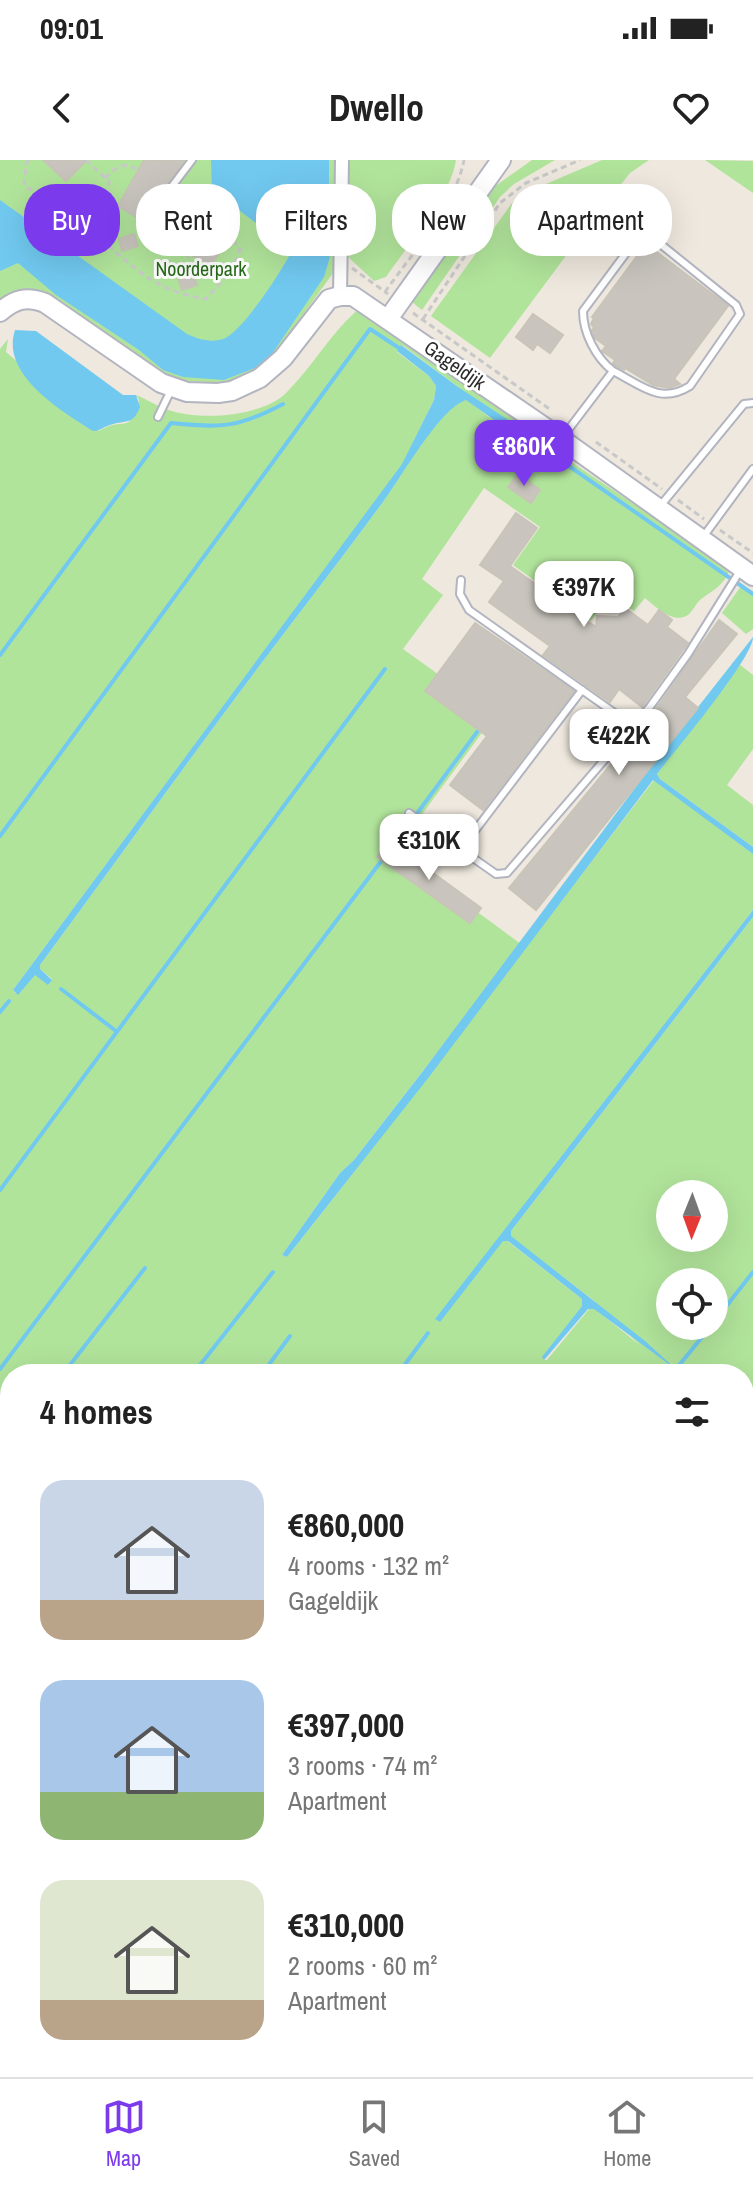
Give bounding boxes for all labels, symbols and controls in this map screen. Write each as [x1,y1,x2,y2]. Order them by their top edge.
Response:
text: 09:01 [40,8,103,48]
text: Dwello [329,84,424,132]
icon: back [40,86,84,130]
icon: heart [669,86,713,130]
chip: Buy [24,184,120,256]
chip: Rent [136,184,240,256]
chip: Filters [256,184,376,256]
chip: New [392,184,494,256]
chip: Apartment [510,184,672,256]
park label: Noorderpark [155,255,247,282]
street label: Gageldijk [419,334,492,396]
pin: €860K [468,420,580,488]
text: €860K [493,428,555,463]
pin: €397K [528,561,640,629]
text: €397K [553,569,615,604]
pin: €422K [563,709,675,777]
text: €422K [588,717,650,752]
pin: €310K [373,814,485,882]
text: €310K [398,822,460,857]
north arrow [656,1180,728,1252]
map controls [656,1180,728,1340]
button: locate [656,1268,728,1340]
text: 4 homes [40,1389,153,1435]
icon: filters [670,1390,714,1434]
text: €860,000 [288,1502,404,1548]
icon: home [104,1512,200,1608]
text: 4 rooms · 132 m² [288,1548,449,1583]
text: Gageldijk [288,1583,378,1618]
text: €397,000 [288,1702,404,1748]
icon: home [104,1712,200,1808]
text: 3 rooms · 74 m² [288,1748,437,1783]
text: Apartment [288,1783,386,1818]
text: €310,000 [288,1902,404,1948]
icon: home [104,1912,200,2008]
text: 2 rooms · 60 m² [288,1948,437,1983]
text: Apartment [288,1983,386,2018]
tab: Map [102,2095,146,2173]
tab: Saved [349,2095,400,2173]
tab: Home [603,2095,651,2173]

